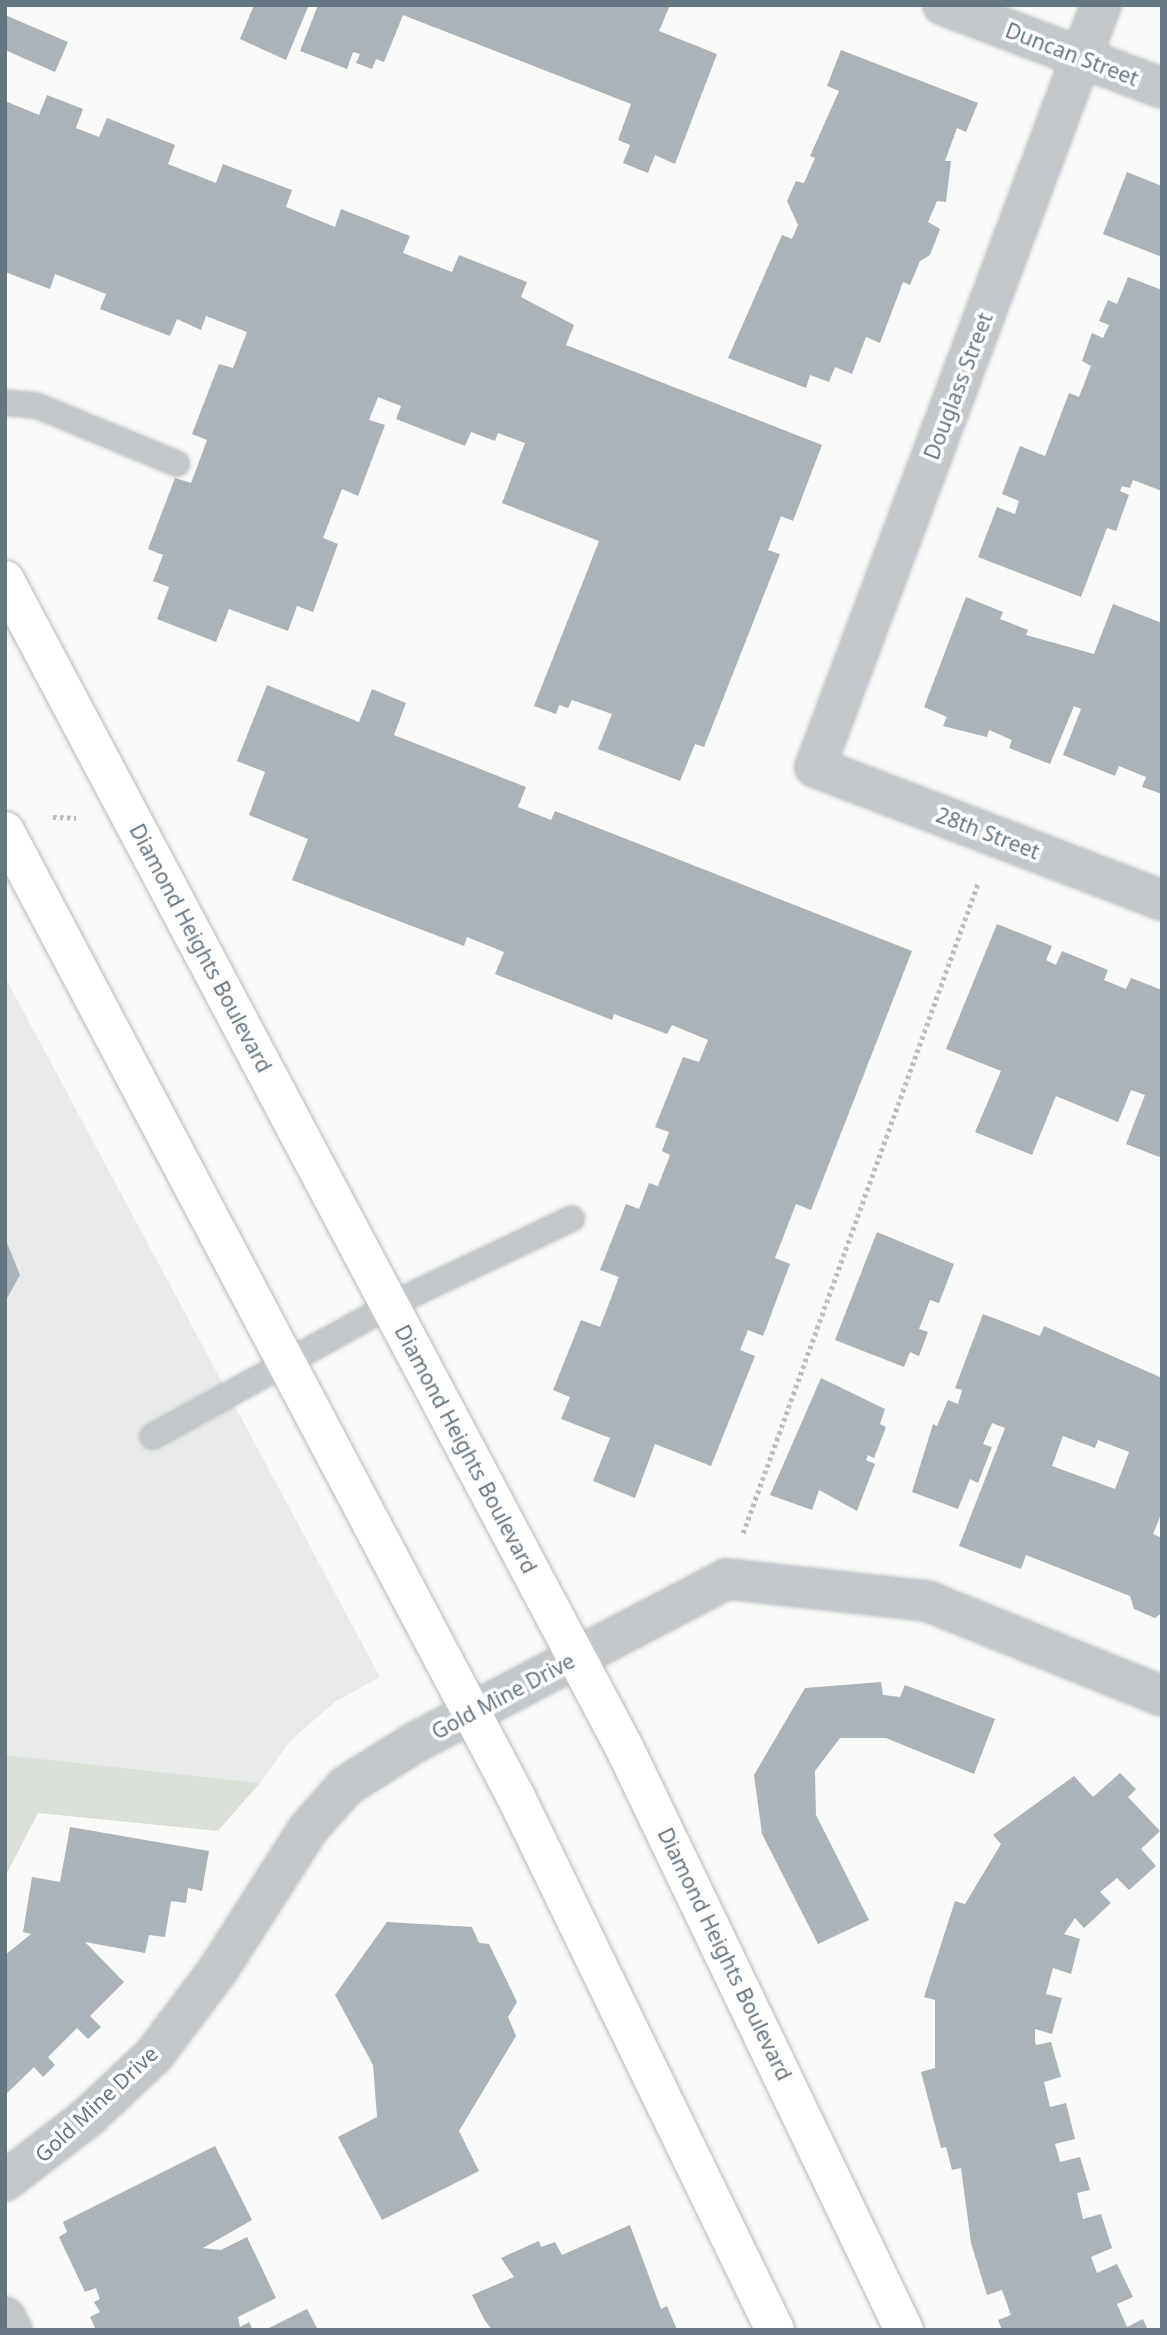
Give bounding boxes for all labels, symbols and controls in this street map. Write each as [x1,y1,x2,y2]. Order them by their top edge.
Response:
street label: Duncan Street [1002,17,1142,91]
street label: Douglass Street [918,309,998,463]
street label: 28th Street [933,802,1043,864]
street label: Diamond Heights Boulevard [125,819,277,1077]
street label: Diamond Heights Boulevard [390,1320,542,1578]
street label: Gold Mine Drive [427,1648,579,1744]
street label: Diamond Heights Boulevard [653,1824,797,2084]
street label: Gold Mine Drive [29,2041,163,2167]

